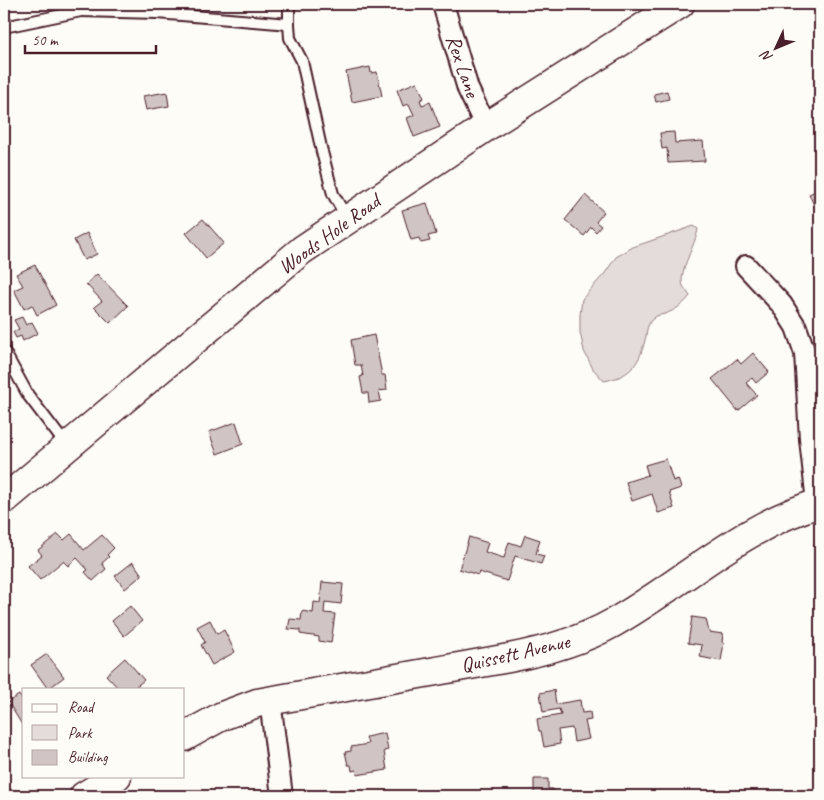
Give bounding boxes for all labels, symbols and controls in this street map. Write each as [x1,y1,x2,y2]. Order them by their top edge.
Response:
scale bar [25,22,156,54]
north arrow [752,22,802,72]
text: 50 m [32,31,59,50]
street label: Rex Lane [440,32,486,102]
text: N [756,46,776,66]
street label: Woods Hole Road [273,186,388,280]
street label: Quissett Avenue [458,628,573,678]
legend [22,688,185,778]
text: Road [68,698,95,717]
text: Park [68,724,93,743]
text: Building [68,748,108,767]

